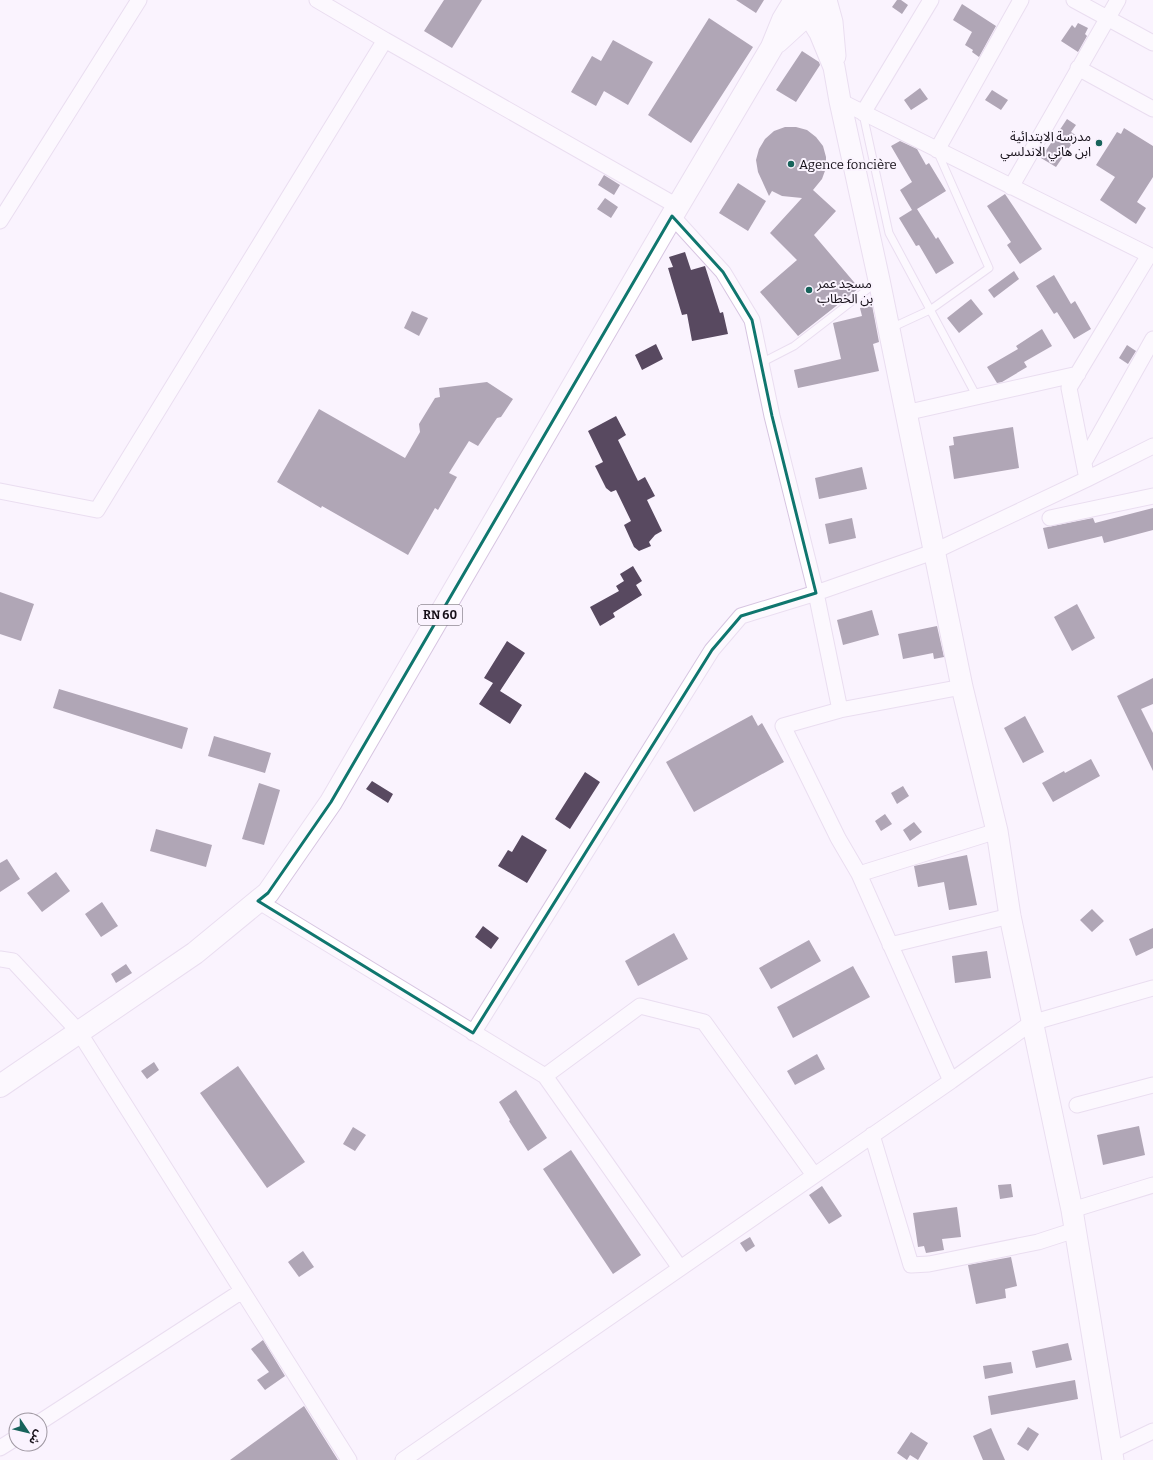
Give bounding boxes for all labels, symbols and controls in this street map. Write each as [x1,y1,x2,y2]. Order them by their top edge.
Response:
place label: مدرسة الابتدائية ابن هاني الاندلسي [1000,129,1091,162]
marker: مدرسة الابتدائية ابن هاني الاندلسي [1094,138,1104,148]
place label: Agence foncière [799,157,897,172]
marker: Agence foncière [786,159,796,169]
place label: مسجد عمر بن الخطاب [816,276,873,307]
marker: مسجد عمر بن الخطاب [804,285,814,295]
road number: RN 60 [418,605,462,625]
north arrow [8,1412,48,1452]
text: ش [26,1428,45,1447]

